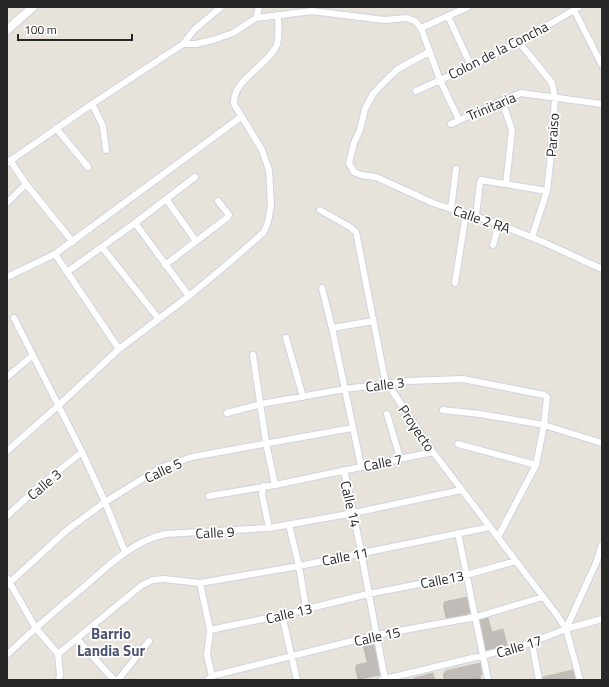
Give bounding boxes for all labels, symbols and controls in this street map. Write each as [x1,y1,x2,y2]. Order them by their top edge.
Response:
scale bar [18,16,132,42]
street label: Colon de la Concha [444,16,552,84]
text: 100 m [24,20,57,39]
street label: Trinitaria [463,86,519,126]
street label: Paraiso [540,112,564,158]
street label: Calle 2 RA [451,199,514,239]
street label: Calle 3 [364,371,406,397]
street label: Proyecto [394,400,440,456]
street label: Calle 7 [362,448,404,476]
street label: Calle 5 [141,452,185,488]
street label: Calle 3 [22,463,66,505]
street label: Calle 14 [335,479,367,529]
street label: Calle 9 [195,520,235,544]
street label: Calle 11 [320,541,370,571]
street label: Calle13 [418,565,466,593]
street label: Calle 13 [264,597,314,629]
street label: Calle 15 [352,621,402,651]
district label: Barrio Landia Sur [77,622,145,662]
street label: Calle 17 [493,629,545,663]

